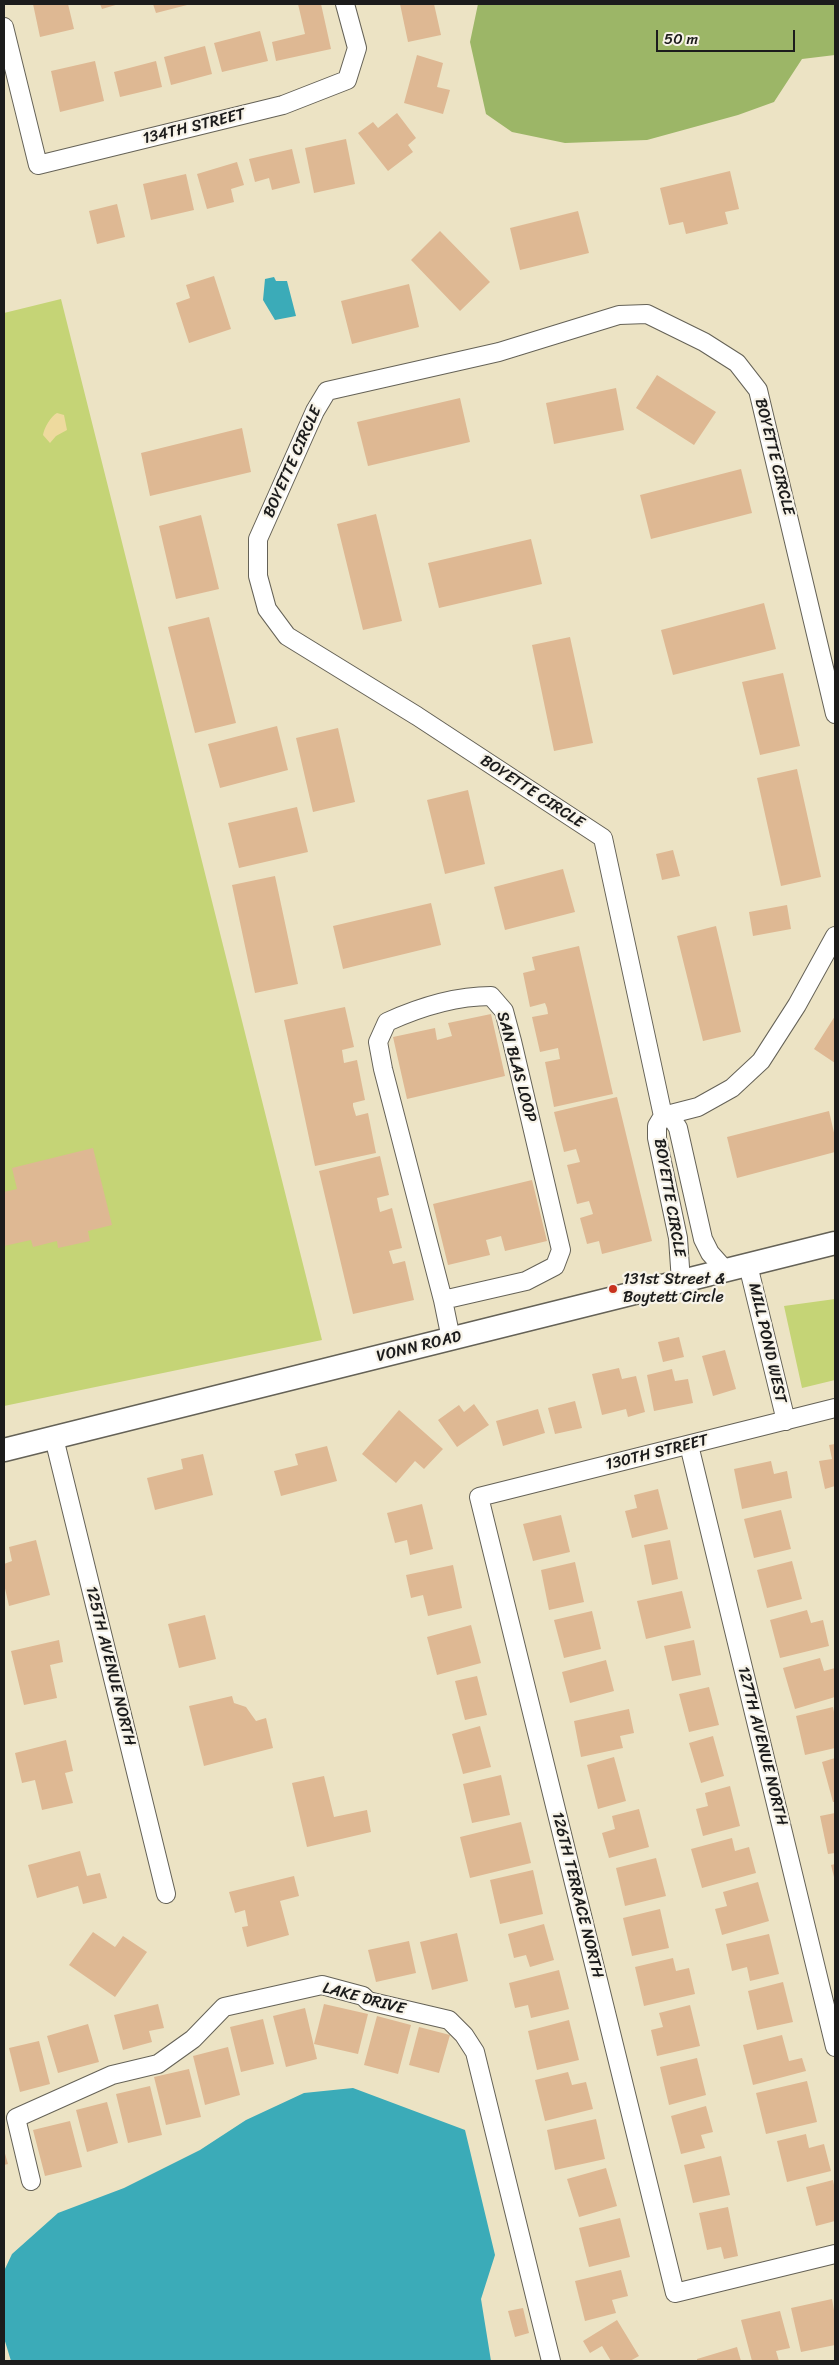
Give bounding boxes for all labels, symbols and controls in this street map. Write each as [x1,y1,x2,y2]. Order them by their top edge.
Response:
scale bar [659,20,798,52]
text: 50 m [664,26,698,52]
street label: 134TH STREET [141,105,247,149]
street label: BOYETTE CIRCLE [750,396,798,518]
street label: BOYETTE CIRCLE [260,403,326,521]
street label: BOYETTE CIRCLE [476,751,588,833]
street label: SAN BLAS LOOP [492,1009,540,1125]
street label: BOYETTE CIRCLE [649,1137,689,1259]
place label: 131st Street & Boytett Circle [623,1270,725,1308]
street label: MILL POND WEST [744,1281,790,1405]
marker: 131st Street & Boytett Circle [607,1283,619,1295]
street label: VONN ROAD [375,1327,463,1367]
street label: 130TH STREET [604,1431,710,1475]
street label: 125TH AVENUE NORTH [81,1584,139,1748]
street label: 127TH AVENUE NORTH [733,1664,791,1828]
street label: 126TH TERRACE NORTH [547,1810,607,1980]
street label: LAKE DRIVE [321,1979,407,2019]

